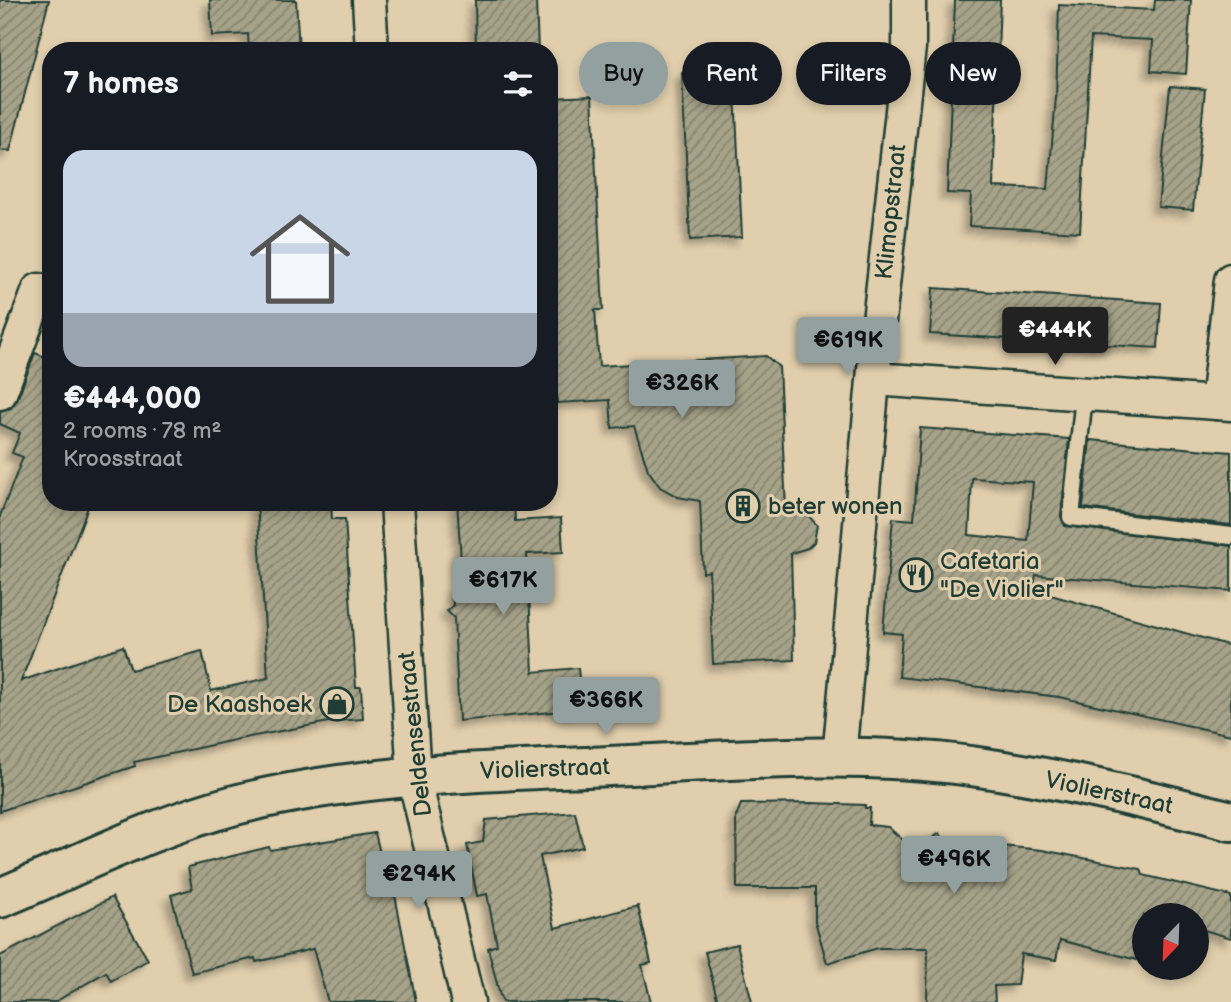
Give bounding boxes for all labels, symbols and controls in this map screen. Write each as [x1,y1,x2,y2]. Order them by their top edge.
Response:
chip: Buy [579,42,668,105]
chip: Rent [682,42,782,105]
chip: Filters [796,42,911,105]
chip: New [925,42,1021,105]
icon: filters [499,65,537,103]
text: 7 homes [63,66,179,102]
street label: Klimopstraat [869,142,913,281]
icon: home [237,196,363,322]
pin: €444K [1006,308,1104,367]
text: €444K [1018,316,1092,344]
pin: €619K [799,318,897,377]
text: €619K [813,326,883,354]
pin: €326K [633,360,731,420]
text: €326K [645,369,719,397]
text: €444,000 [63,381,201,417]
text: 2 rooms · 78 m² [63,417,221,445]
text: Kroosstraat [63,445,183,473]
building icon: beter wonen [724,487,762,525]
place label: beter wonen [768,492,903,521]
place label: Cafetaria "De Violier" [940,547,1064,604]
restaurant icon: Cafetaria "De Violier" [897,556,935,594]
pin: €617K [454,558,552,617]
text: €617K [468,566,538,594]
street label: Deldensestraat [392,649,438,818]
pin: €366K [557,678,655,737]
shop icon: De Kaashoek [318,685,356,723]
text: €366K [569,686,643,714]
place label: De Kaashoek [167,690,312,719]
street label: Violierstraat [480,752,611,786]
street label: Violierstraat [1042,765,1176,821]
pin: €496K [905,836,1003,896]
text: €496K [917,845,991,873]
pin: €294K [370,852,468,911]
text: €294K [382,860,456,888]
north arrow [1132,903,1209,980]
map controls [1132,903,1209,980]

